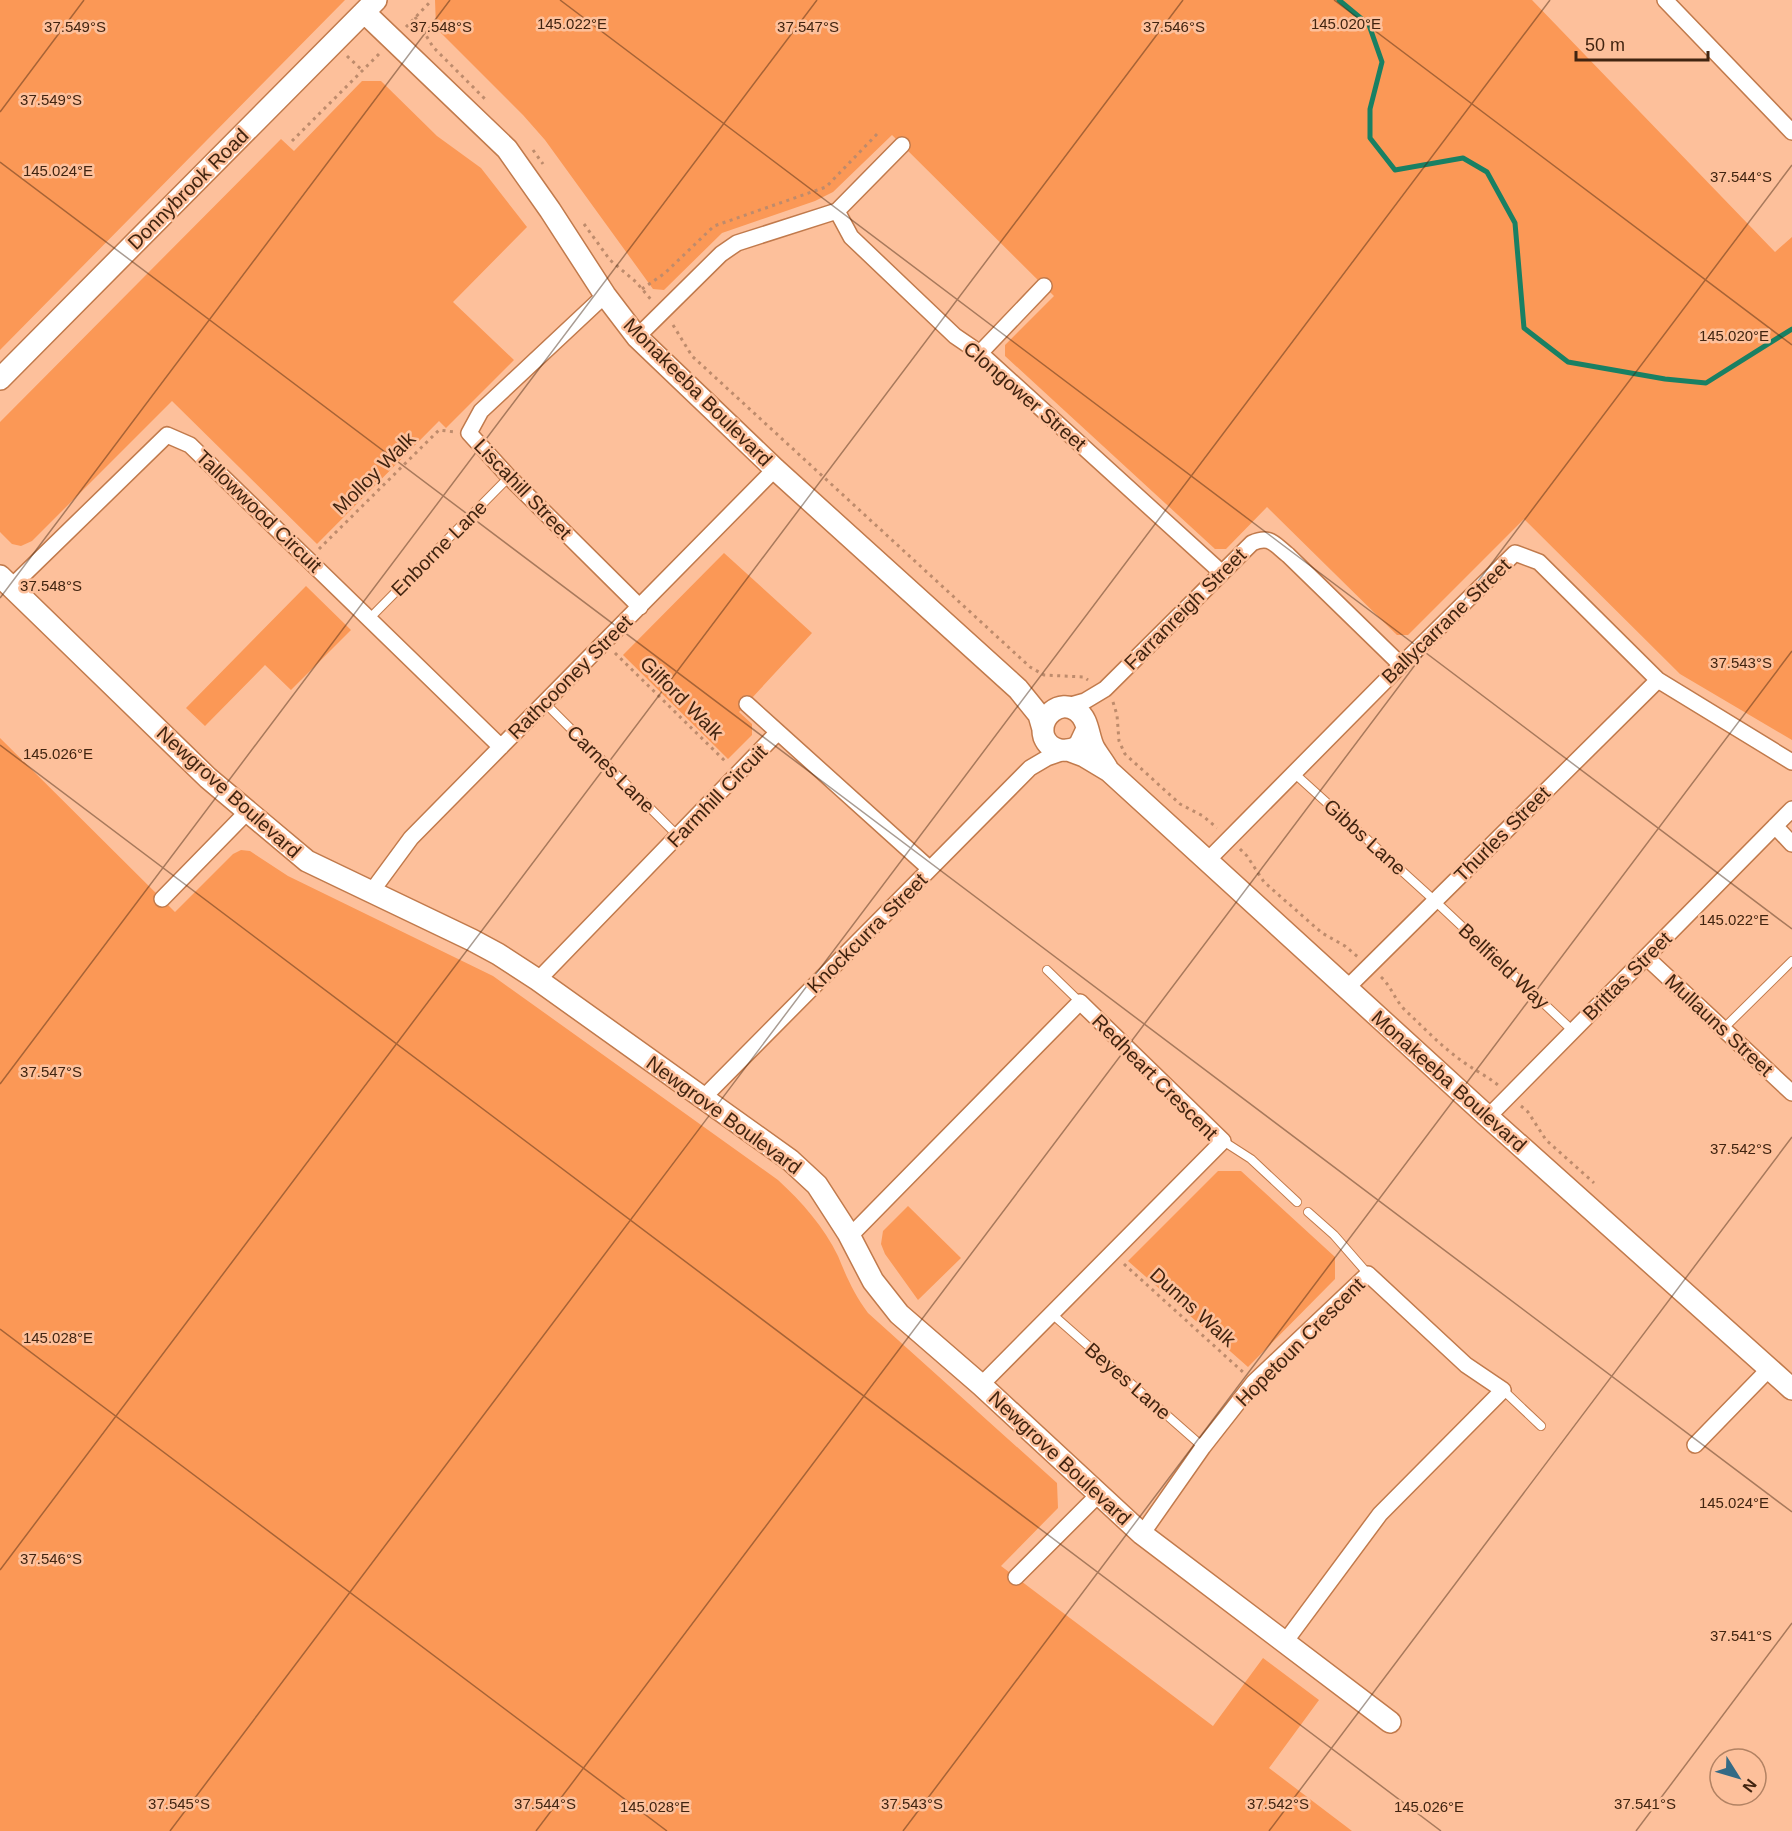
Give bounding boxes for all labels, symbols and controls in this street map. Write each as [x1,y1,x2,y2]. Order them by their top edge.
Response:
text: 145.022°E [537,15,607,32]
text: 145.020°E [1311,15,1381,32]
text: 37.549°S [44,18,106,35]
text: 37.548°S [410,18,472,35]
text: 37.547°S [777,18,839,35]
text: 37.546°S [1143,18,1205,35]
scale bar [1576,24,1708,62]
text: 50 m [1585,35,1625,55]
text: 37.549°S [20,91,82,108]
street label: Donnybrook Road [123,124,253,254]
text: 145.024°E [23,162,93,179]
text: 37.544°S [1710,168,1772,185]
street label: Monakeeba Boulevard [619,313,777,471]
text: 145.020°E [1699,327,1769,344]
street label: Clongower Street [959,337,1091,455]
street label: Molloy Walk [328,427,420,519]
street label: Liscahill Street [470,435,576,544]
street label: Tallowwood Circuit [192,446,327,577]
street label: Enborne Lane [387,496,491,600]
street label: Farranreigh Street [1120,544,1250,674]
street label: Ballycarrane Street [1377,554,1515,688]
text: 37.548°S [20,577,82,594]
street label: Rathcooney Street [504,610,637,743]
street label: Gilford Walk [636,652,729,745]
text: 37.543°S [1710,654,1772,671]
street label: Carnes Lane [563,721,659,817]
street label: Newgrove Boulevard [153,722,305,862]
street label: Farmhill Circuit [663,740,772,852]
text: 145.026°E [23,745,93,762]
street label: Thurles Street [1450,782,1554,886]
street label: Gibbs Lane [1320,795,1410,879]
street label: Knockcurra Street [803,868,932,997]
text: 145.022°E [1699,911,1769,928]
street label: Bellfield Way [1454,919,1554,1013]
street label: Brittas Street [1578,927,1676,1025]
street label: Mullauns Street [1661,970,1778,1081]
street label: Monakeeba Boulevard [1367,1006,1531,1156]
street label: Redheart Crescent [1088,1010,1222,1144]
street label: Newgrove Boulevard [642,1052,806,1178]
text: 37.547°S [20,1063,82,1080]
text: 37.542°S [1710,1140,1772,1157]
street label: Dunns Walk [1146,1263,1241,1352]
street label: Hopetoun Crescent [1231,1273,1369,1411]
text: 145.028°E [23,1329,93,1346]
street label: Beyes Lane [1081,1338,1175,1424]
street label: Newgrove Boulevard [985,1387,1135,1529]
text: 145.024°E [1699,1494,1769,1511]
text: 37.546°S [20,1550,82,1567]
text: 37.541°S [1710,1627,1772,1644]
north arrow [1708,1747,1768,1807]
text: N [1739,1776,1760,1795]
text: 37.545°S [148,1795,210,1812]
text: 37.544°S [514,1795,576,1812]
text: 37.543°S [881,1795,943,1812]
text: 37.542°S [1247,1795,1309,1812]
text: 37.541°S [1614,1795,1676,1812]
text: 145.028°E [620,1798,690,1815]
text: 145.026°E [1394,1798,1464,1815]

